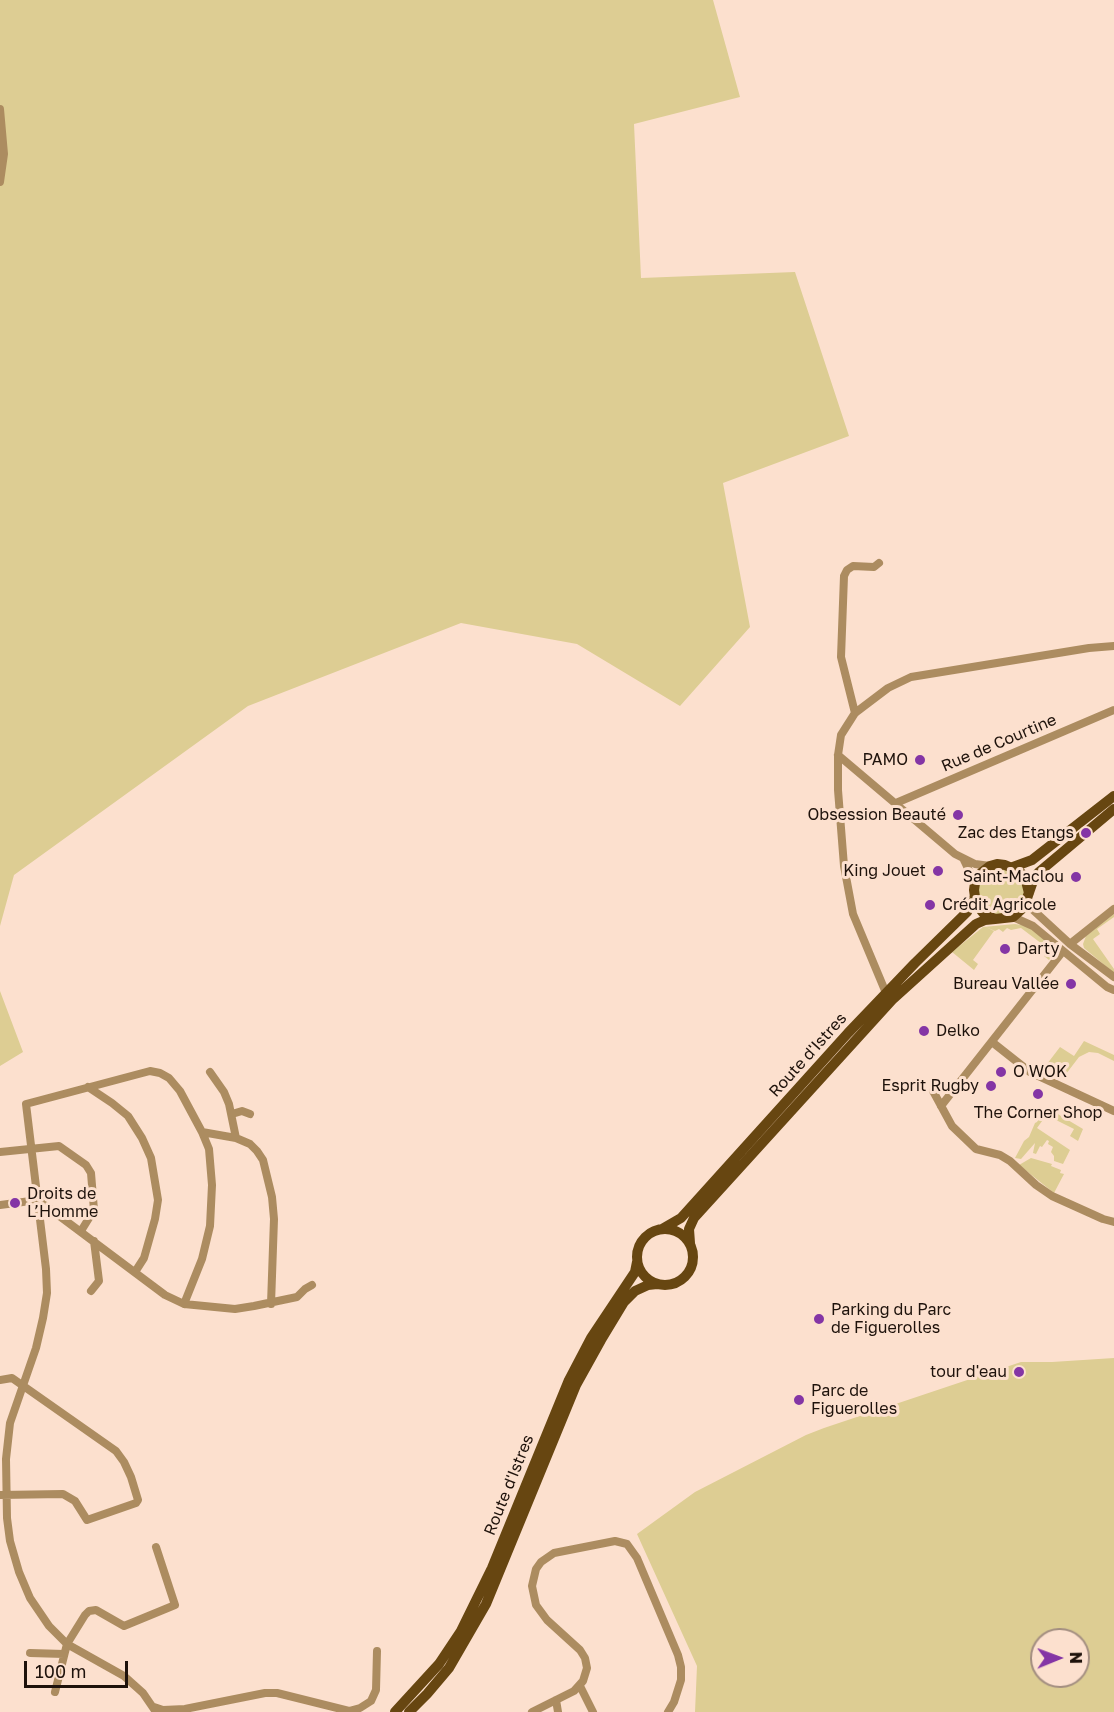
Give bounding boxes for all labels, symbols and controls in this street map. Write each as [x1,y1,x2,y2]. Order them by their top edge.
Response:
street label: Rue de Courtine [939,710,1059,776]
place label: PAMO [862,750,908,770]
marker: PAMO [913,753,927,767]
place label: Obsession Beauté [807,805,946,825]
marker: Obsession Beauté [951,808,965,822]
place label: Zac des Etangs [958,823,1074,843]
marker: Zac des Etangs [1079,826,1093,840]
place label: King Jouet [843,861,926,881]
marker: King Jouet [931,864,945,878]
place label: Saint-Maclou [963,867,1064,887]
marker: Saint-Maclou [1069,870,1083,884]
place label: Crédit Agricole [942,895,1056,915]
marker: Crédit Agricole [923,898,937,912]
place label: Darty [1017,939,1059,959]
marker: Darty [998,942,1012,956]
place label: Bureau Vallée [953,974,1059,994]
marker: Bureau Vallée [1064,977,1078,991]
street label: Route d'Istres [765,1009,851,1101]
place label: Delko [936,1021,980,1041]
marker: Delko [917,1024,931,1038]
place label: O WOK [1013,1062,1067,1082]
marker: O WOK [994,1065,1008,1079]
place label: Esprit Rugby [881,1076,979,1096]
marker: Esprit Rugby [984,1079,998,1093]
marker: The Corner Shop [1031,1087,1045,1101]
place label: The Corner Shop [974,1103,1102,1123]
place label: Droits de L’Homme [27,1184,98,1222]
marker: Droits de L’Homme [8,1196,22,1210]
place label: Parking du Parc de Figuerolles [831,1300,951,1338]
marker: Parking du Parc de Figuerolles [812,1312,826,1326]
place label: tour d'eau [930,1362,1007,1382]
marker: tour d'eau [1012,1365,1026,1379]
place label: Parc de Figuerolles [811,1381,897,1419]
marker: Parc de Figuerolles [792,1393,806,1407]
street label: Route d'Istres [480,1432,538,1538]
north arrow [1030,1628,1090,1688]
scale bar [27,1649,130,1687]
text: N [1066,1651,1086,1664]
text: 100 m [35,1660,86,1682]

